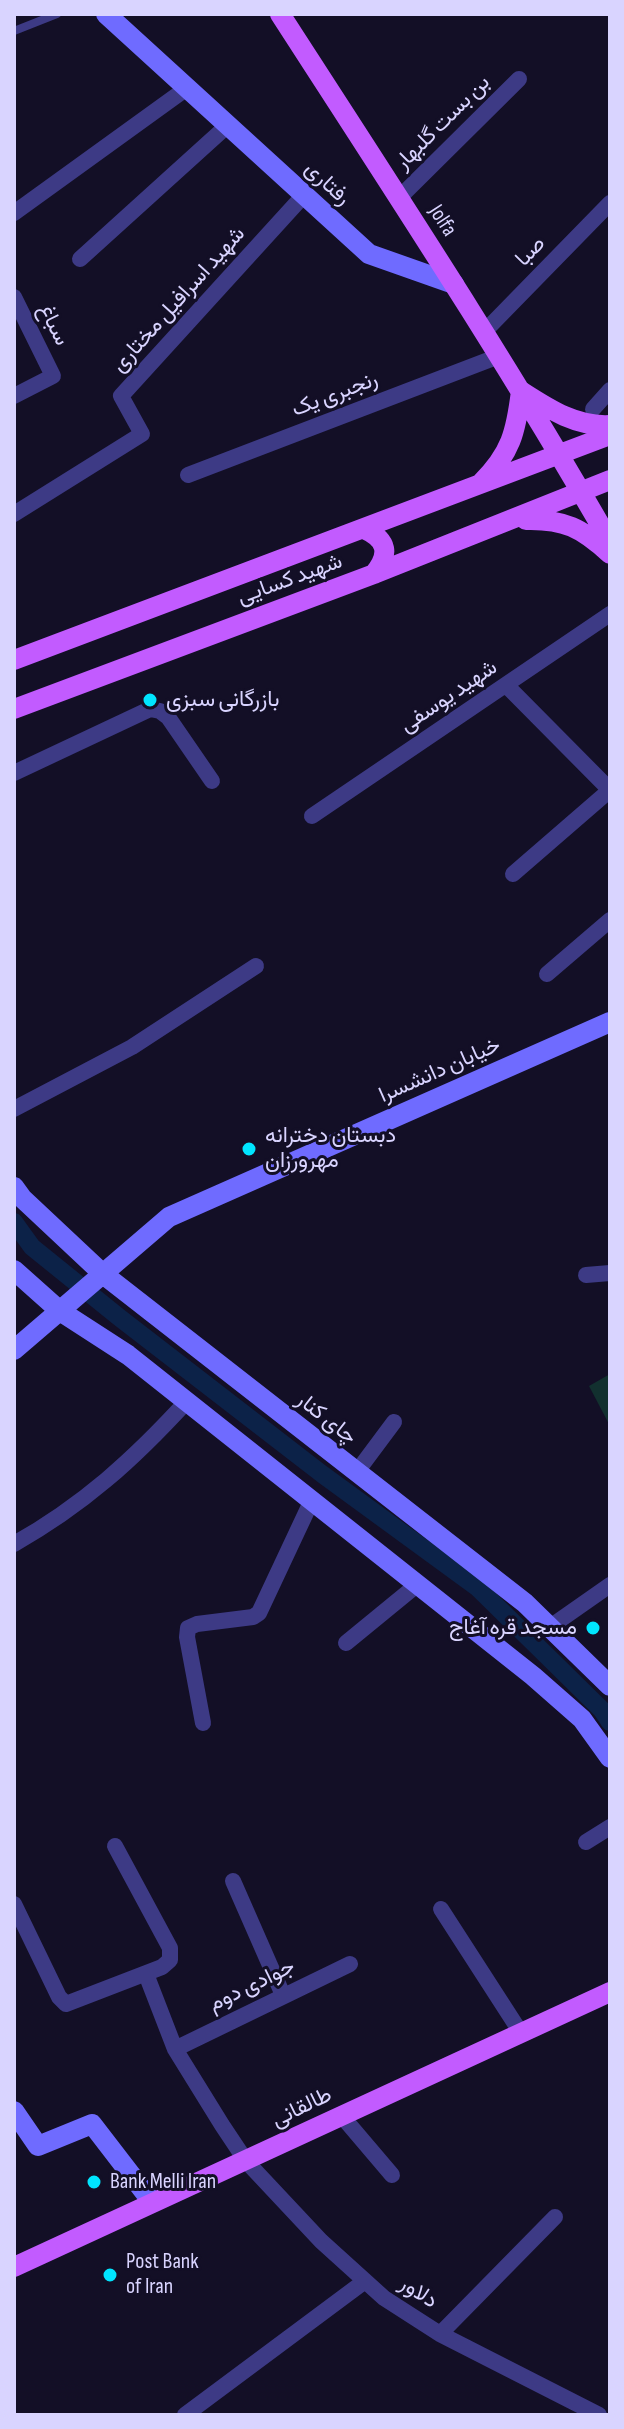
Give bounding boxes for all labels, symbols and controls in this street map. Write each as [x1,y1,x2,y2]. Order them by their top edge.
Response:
street label: بن بست گلبهار [390,70,496,176]
street label: رفتاری [299,156,355,212]
street label: Jolfa [422,200,462,242]
street label: شهید اسرافیل مختاری [107,222,251,378]
street label: صبا [510,231,552,273]
street label: سباغ [32,300,74,350]
street label: رنجبری یک [288,367,382,423]
street label: شهید کسایی [234,549,346,611]
street label: شهید یوسفی [395,655,503,739]
place label: بازرگانی سبزی [166,687,279,713]
marker: بازرگانی سبزی [141,691,159,709]
street label: خیابان دانشسرا [375,1032,505,1110]
place label: دبستان دخترانه مهرورزان [265,1123,396,1174]
marker: دبستان دخترانه مهرورزان [240,1140,258,1158]
street label: چای کنار [290,1387,362,1451]
place label: مسجد قره آغاج [449,1615,577,1641]
marker: مسجد قره آغاج [584,1619,602,1637]
street label: جوادی دوم [205,1954,299,2018]
street label: طالقانی [268,2082,336,2134]
place label: Bank Melli Iran [110,2169,216,2195]
marker: Bank Melli Iran [85,2173,103,2191]
place label: Post Bank of Iran [126,2249,199,2300]
marker: Post Bank of Iran [101,2266,119,2284]
street label: دلاور [394,2271,442,2315]

